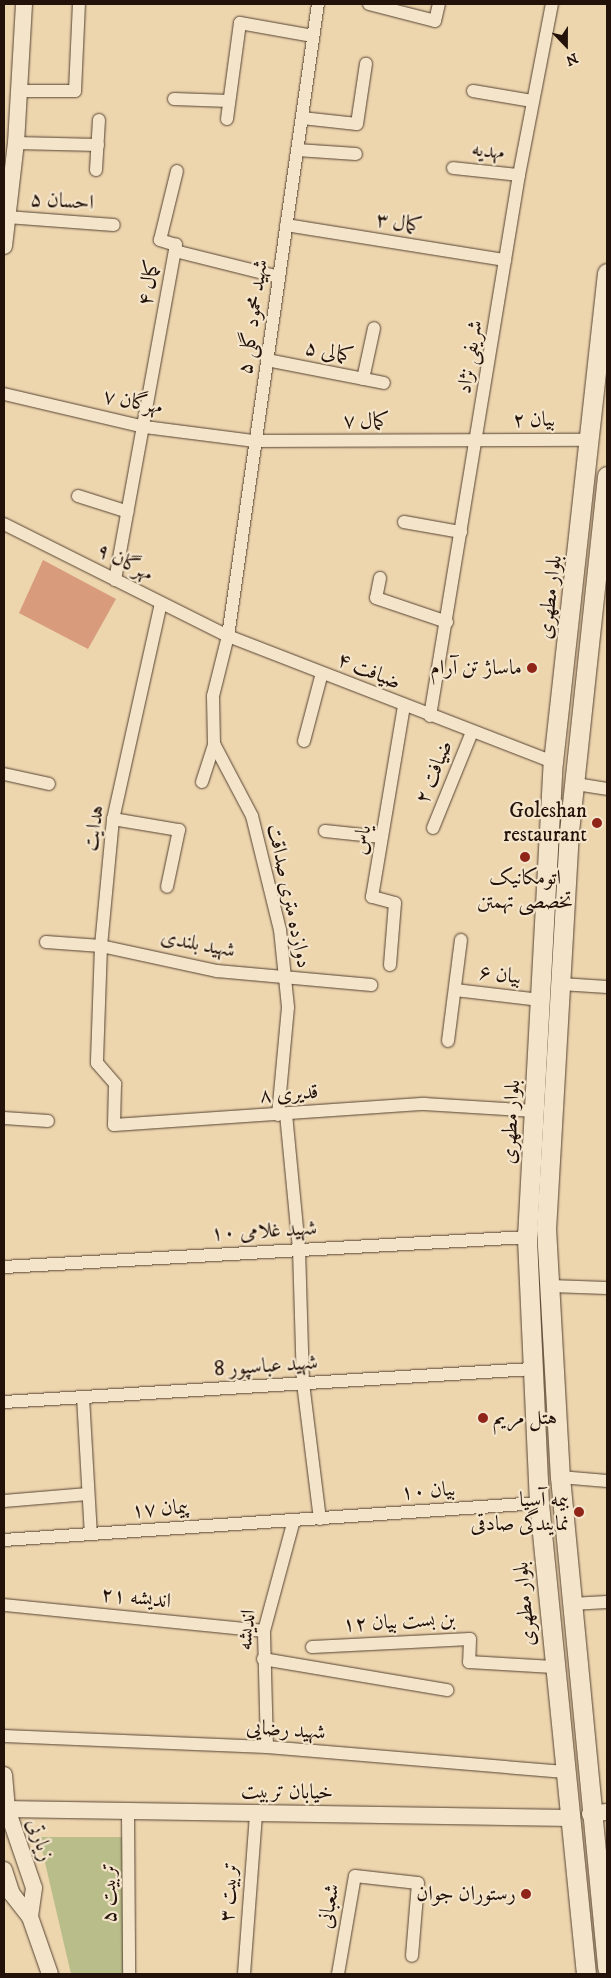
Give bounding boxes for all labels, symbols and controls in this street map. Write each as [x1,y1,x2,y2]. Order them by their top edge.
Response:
north arrow [541,20,591,70]
text: N [563,48,580,69]
street label: مهدیه [470,137,506,165]
street label: احسان ۵ [29,186,95,216]
street label: کمال ۳ [374,207,424,239]
street label: کمال ۴ [133,258,165,308]
street label: شهید محمود گلی ۵ [232,258,274,376]
street label: شریفی نژاد [452,318,488,396]
street label: کمالی ۵ [303,335,355,369]
street label: مهرگان ۷ [101,384,165,420]
street label: بیان ۲ [513,407,555,433]
street label: کمال ۷ [343,408,389,434]
street label: مهرگان ۹ [92,537,158,587]
street label: بلوار مطهری [532,553,568,641]
street label: ضیافت ۴ [334,647,404,695]
place label: ماساژ تن آرام [430,655,522,681]
marker: ماساژ تن آرام [526,662,538,674]
street label: ضیافت ۲ [410,737,458,807]
place label: Goleshan restaurant [503,798,587,848]
street label: هدایت [78,803,110,853]
marker: Goleshan restaurant [591,817,603,829]
street label: دوازده متری صداقت [261,822,317,970]
street label: یاس [347,823,377,857]
marker: اتومکانیک تخصصی تهمتن [519,851,531,863]
place label: اتومکانیک تخصصی تهمتن [477,865,573,915]
street label: شهید بلندی [158,924,238,964]
street label: بیان ۶ [477,960,523,990]
street label: قدیری ۸ [259,1079,319,1109]
street label: بلوار مطهری [496,1079,526,1165]
street label: شهید غلامی ۱۰ [210,1216,318,1246]
street label: شهید عباسپور 8 [213,1350,319,1382]
place label: هتل مریم [493,1405,557,1431]
marker: هتل مریم [477,1412,489,1424]
street label: بیان ۱۰ [400,1477,456,1505]
place label: بیمه آسیا نمایندگی صادقی [470,1487,569,1537]
street label: پیمان ۱۷ [131,1494,189,1524]
marker: بیمه آسیا نمایندگی صادقی [573,1506,585,1518]
street label: بلوار مطهری [509,1561,541,1647]
street label: اندیشه ۲۱ [100,1582,172,1614]
street label: بن بست بیان ۱۲ [342,1606,456,1638]
street label: اندیشه [232,1608,262,1652]
street label: شهید رضایی [245,1715,327,1745]
street label: خیابان تربیت [241,1779,333,1805]
street label: زیارتی [21,1815,59,1865]
street label: تربیت ۳ [214,1861,244,1923]
street label: تربیت ۵ [96,1863,122,1923]
place label: رستوران جوان [416,1881,516,1907]
street label: شعبانی [313,1882,345,1930]
marker: رستوران جوان [520,1888,532,1900]

